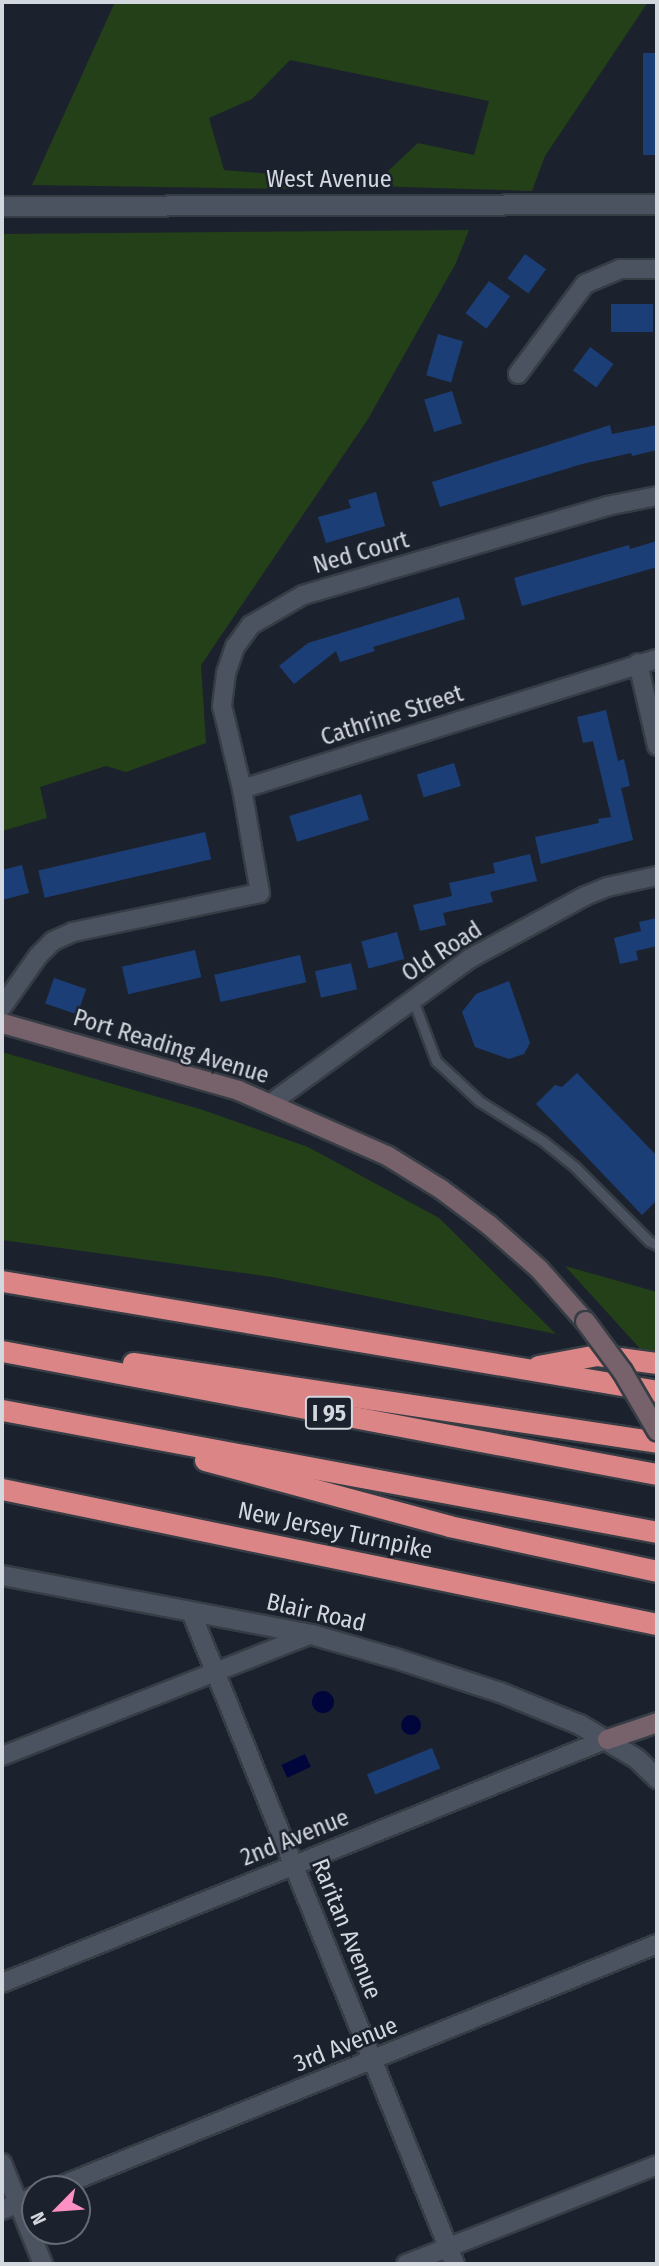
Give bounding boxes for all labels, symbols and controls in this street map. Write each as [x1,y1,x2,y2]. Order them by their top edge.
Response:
street label: West Avenue [266,166,392,194]
street label: Ned Court [310,526,412,580]
street label: Cathrine Street [317,679,467,753]
street label: Old Road [397,916,487,988]
street label: Port Reading Avenue [70,1004,272,1090]
road number: I 95 [304,1394,354,1432]
street label: New Jersey Turnpike [235,1496,435,1566]
street label: Blair Road [264,1588,368,1638]
street label: 2nd Avenue [237,1803,353,1873]
street label: Raritan Avenue [305,1855,387,2003]
street label: 3rd Avenue [290,2011,402,2079]
north arrow [21,2175,91,2245]
text: N [26,2208,51,2228]

